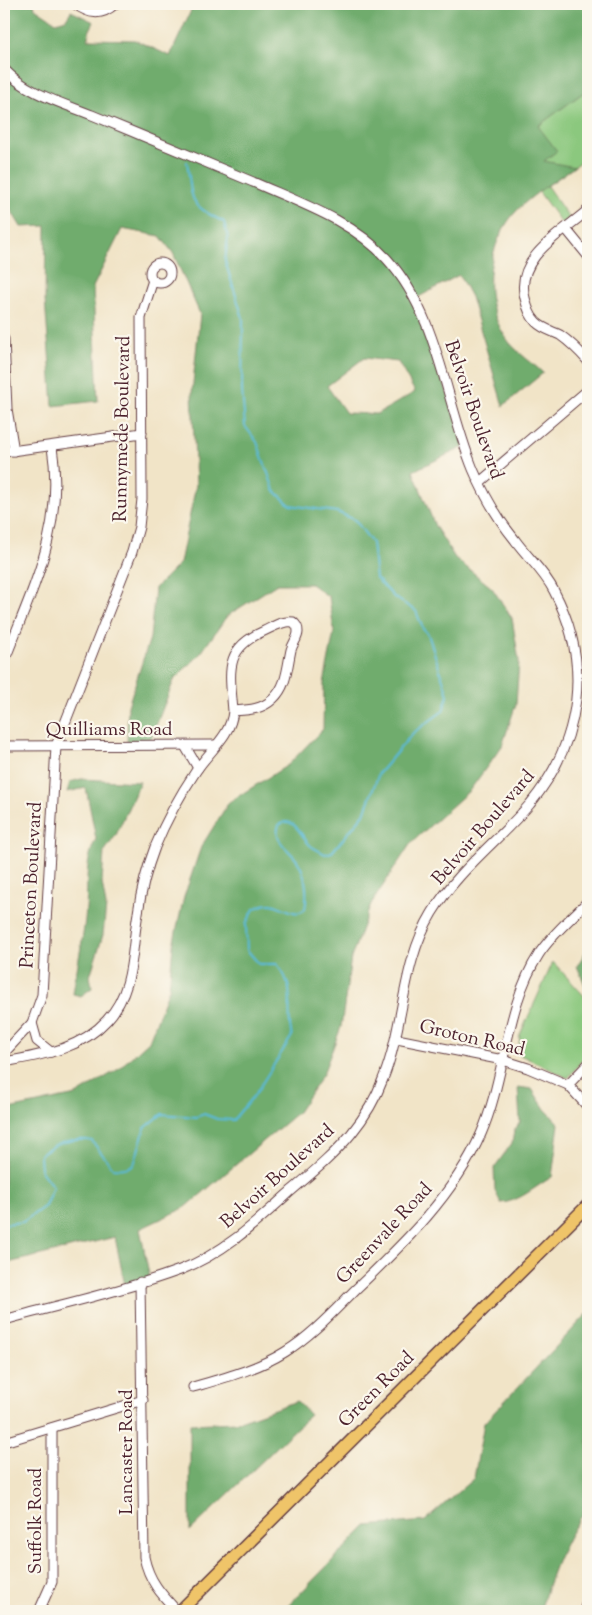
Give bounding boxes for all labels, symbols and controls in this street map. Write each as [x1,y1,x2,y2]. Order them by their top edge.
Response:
street label: Runnymede Boulevard [108,335,138,522]
street label: Belvoir Boulevard [437,337,510,483]
street label: Quilliams Road [46,717,173,744]
street label: Belvoir Boulevard [426,764,542,892]
street label: Princeton Boulevard [14,801,50,969]
street label: Groton Road [416,1014,528,1064]
street label: Belvoir Boulevard [215,1118,341,1236]
street label: Greenvale Road [331,1177,440,1291]
street label: Green Road [333,1345,422,1434]
street label: Lancaster Road [114,1389,141,1515]
street label: Suffolk Road [23,1468,50,1574]

